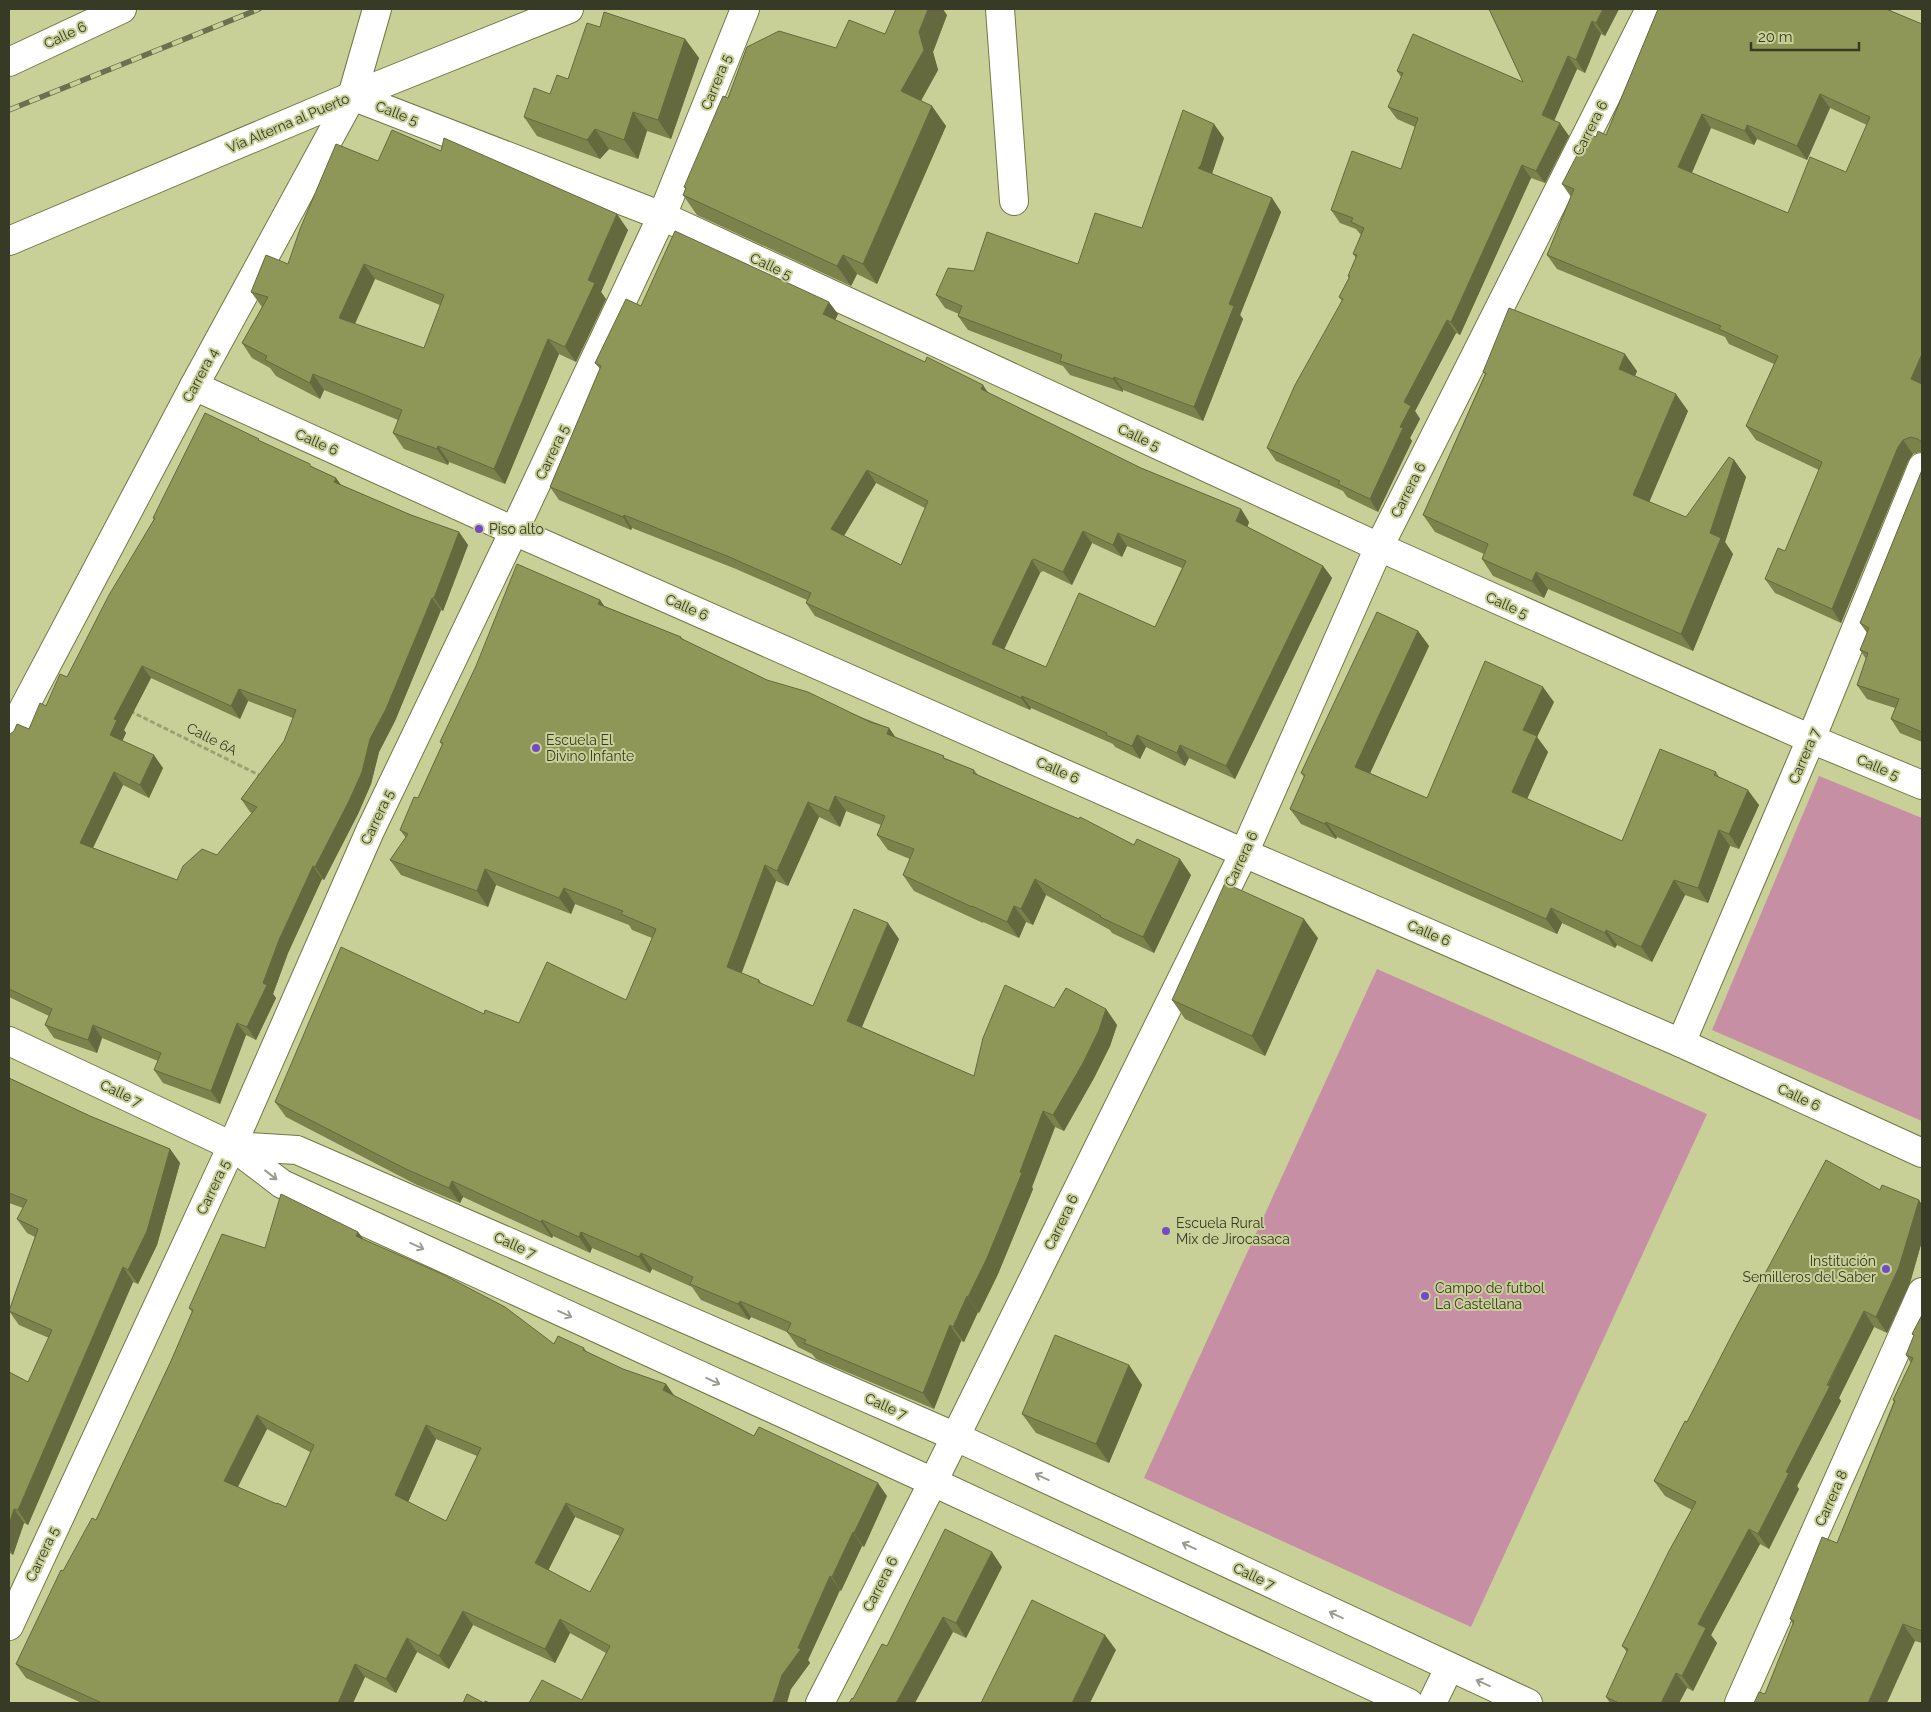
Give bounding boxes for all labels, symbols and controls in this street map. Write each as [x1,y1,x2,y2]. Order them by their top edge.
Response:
street label: Calle 6 [41,18,89,52]
scale bar [1751,20,1858,52]
text: 20 m [1758,28,1793,46]
street label: Carrera 5 [698,51,735,112]
street label: Vía Alterna al Puerto [224,90,352,156]
street label: Calle 5 [373,98,421,129]
street label: Carrera 6 [1569,98,1611,158]
street label: Calle 5 [748,249,795,283]
street label: Carrera 4 [179,345,221,405]
street label: Calle 5 [1116,420,1163,454]
street label: Carrera 5 [532,422,572,482]
street label: Calle 6 [293,426,341,458]
street label: Carrera 6 [1387,460,1429,520]
place label: Piso alto [489,521,544,537]
marker: Piso alto [473,523,485,535]
street label: Calle 5 [1484,589,1531,621]
street label: Calle 6 [663,591,711,623]
street label: Calle 6A [184,720,240,759]
street label: Carrera 7 [1785,725,1823,786]
place label: Escuela El Divino Infante [546,732,634,764]
marker: Escuela El Divino Infante [530,742,542,754]
street label: Calle 5 [1854,751,1902,783]
street label: Calle 6 [1034,754,1082,786]
street label: Carrera 5 [357,787,397,847]
street label: Carrera 6 [1221,829,1261,889]
street label: Calle 6 [1405,917,1453,949]
street label: Calle 7 [98,1076,145,1110]
street label: Calle 6 [1775,1080,1823,1114]
street label: Carrera 5 [193,1157,233,1217]
one-way arrow [264,1170,277,1181]
street label: Carrera 6 [1041,1192,1081,1252]
place label: Escuela Rural Mix de Jirocasaca [1176,1215,1290,1247]
marker: Escuela Rural Mix de Jirocasaca [1160,1225,1172,1237]
street label: Calle 7 [492,1229,539,1261]
one-way arrow [409,1242,424,1251]
place label: Institución Semilleros del Saber [1742,1253,1876,1285]
marker: Institución Semilleros del Saber [1880,1263,1892,1275]
place label: Campo de futbol La Castellana [1435,1280,1545,1312]
marker: Campo de futbol La Castellana [1419,1290,1431,1302]
one-way arrow [557,1309,572,1319]
one-way arrow [705,1377,720,1387]
street label: Calle 7 [863,1390,910,1422]
street label: Carrera 8 [1812,1468,1850,1528]
one-way arrow [1035,1472,1050,1481]
street label: Carrera 5 [22,1524,62,1584]
one-way arrow [1182,1541,1197,1550]
street label: Carrera 6 [859,1554,901,1614]
street label: Calle 7 [1231,1559,1278,1593]
one-way arrow [1329,1610,1344,1619]
one-way arrow [1476,1678,1491,1688]

